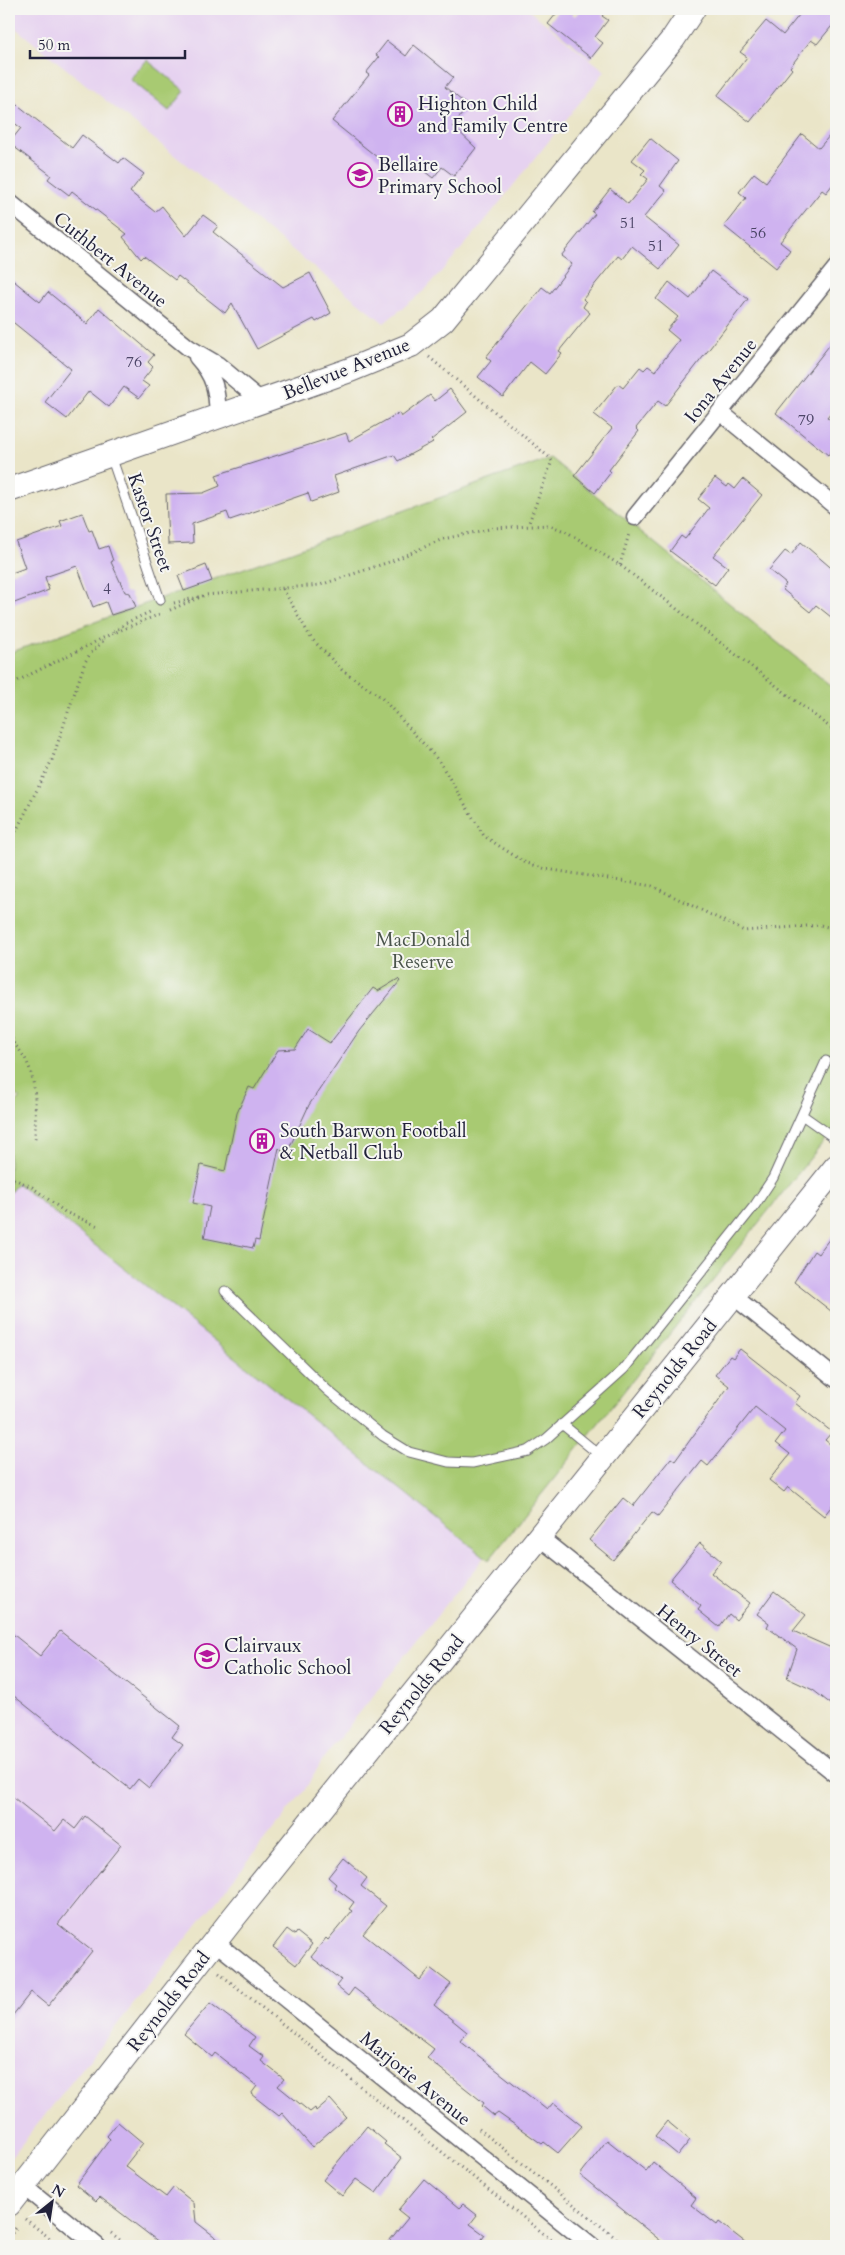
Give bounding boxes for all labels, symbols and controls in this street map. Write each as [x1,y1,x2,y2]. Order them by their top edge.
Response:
scale bar [30,28,185,60]
text: 50 m [38,35,70,55]
place label: Highton Child and Family Centre [418,91,568,139]
building icon: Highton Child and Family Centre [387,101,413,127]
place label: Bellaire Primary School [378,152,502,200]
school or university icon: Bellaire Primary School [347,162,373,188]
street label: Cuthbert Avenue [48,206,173,314]
house number: 51 [620,212,636,234]
house number: 56 [750,222,766,244]
house number: 51 [648,235,664,257]
street label: Bellevue Avenue [279,332,414,406]
street label: Iona Avenue [678,333,763,429]
house number: 76 [126,351,142,373]
house number: 79 [798,409,814,431]
street label: Kastor Street [121,470,179,575]
house number: 4 [103,578,111,600]
park label: MacDonald Reserve [376,927,470,975]
place label: South Barwon Football & Netball Club [280,1118,467,1166]
building icon: South Barwon Football & Netball Club [249,1128,275,1154]
street label: Reynolds Road [627,1313,723,1424]
street label: Henry Street [651,1598,748,1683]
street label: Reynolds Road [374,1629,470,1740]
place label: Clairvaux Catholic School [224,1633,352,1681]
school or university icon: Clairvaux Catholic School [194,1643,220,1669]
street label: Reynolds Road [121,1946,216,2057]
street label: Marjorie Avenue [354,2026,477,2132]
north arrow [28,2178,78,2228]
text: N [48,2180,68,2202]

